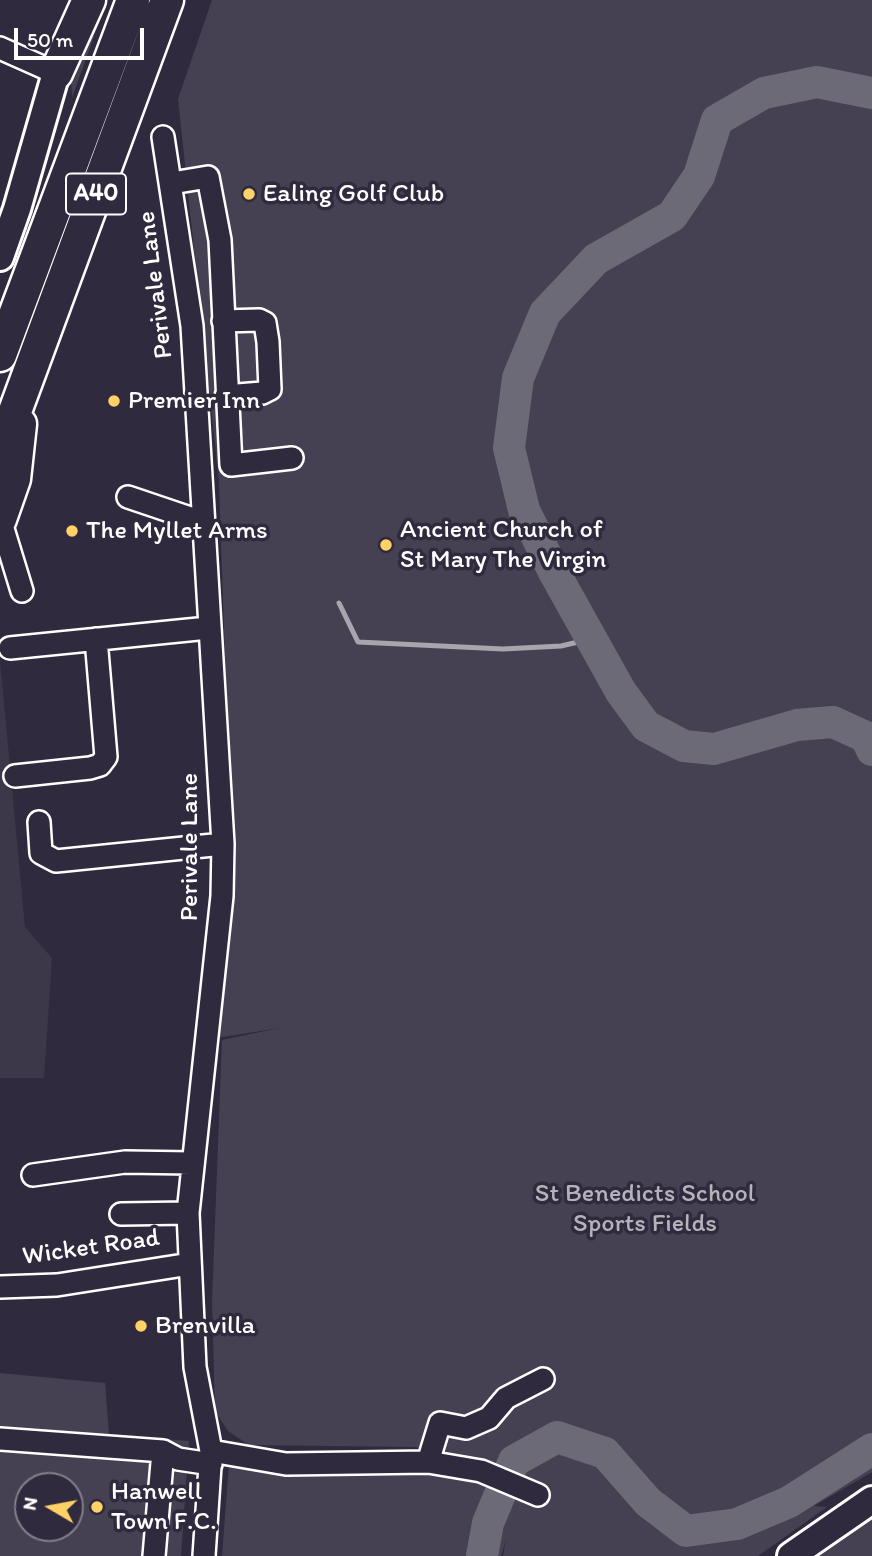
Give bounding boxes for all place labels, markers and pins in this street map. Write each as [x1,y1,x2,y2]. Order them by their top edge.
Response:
place label: Ealing Golf Club [263,178,444,210]
marker: Ealing Golf Club [241,186,257,202]
place label: Premier Inn [128,385,260,417]
marker: Premier Inn [106,393,122,409]
place label: Ancient Church of St Mary The Virgin [400,514,606,576]
place label: The Myllet Arms [86,515,268,547]
marker: The Myllet Arms [64,523,80,539]
marker: Ancient Church of St Mary The Virgin [378,537,394,553]
place label: Brenvilla [155,1310,255,1342]
marker: Brenvilla [133,1318,149,1334]
place label: Hanwell Town F.C. [111,1476,217,1538]
marker: Hanwell Town F.C. [89,1499,105,1515]

